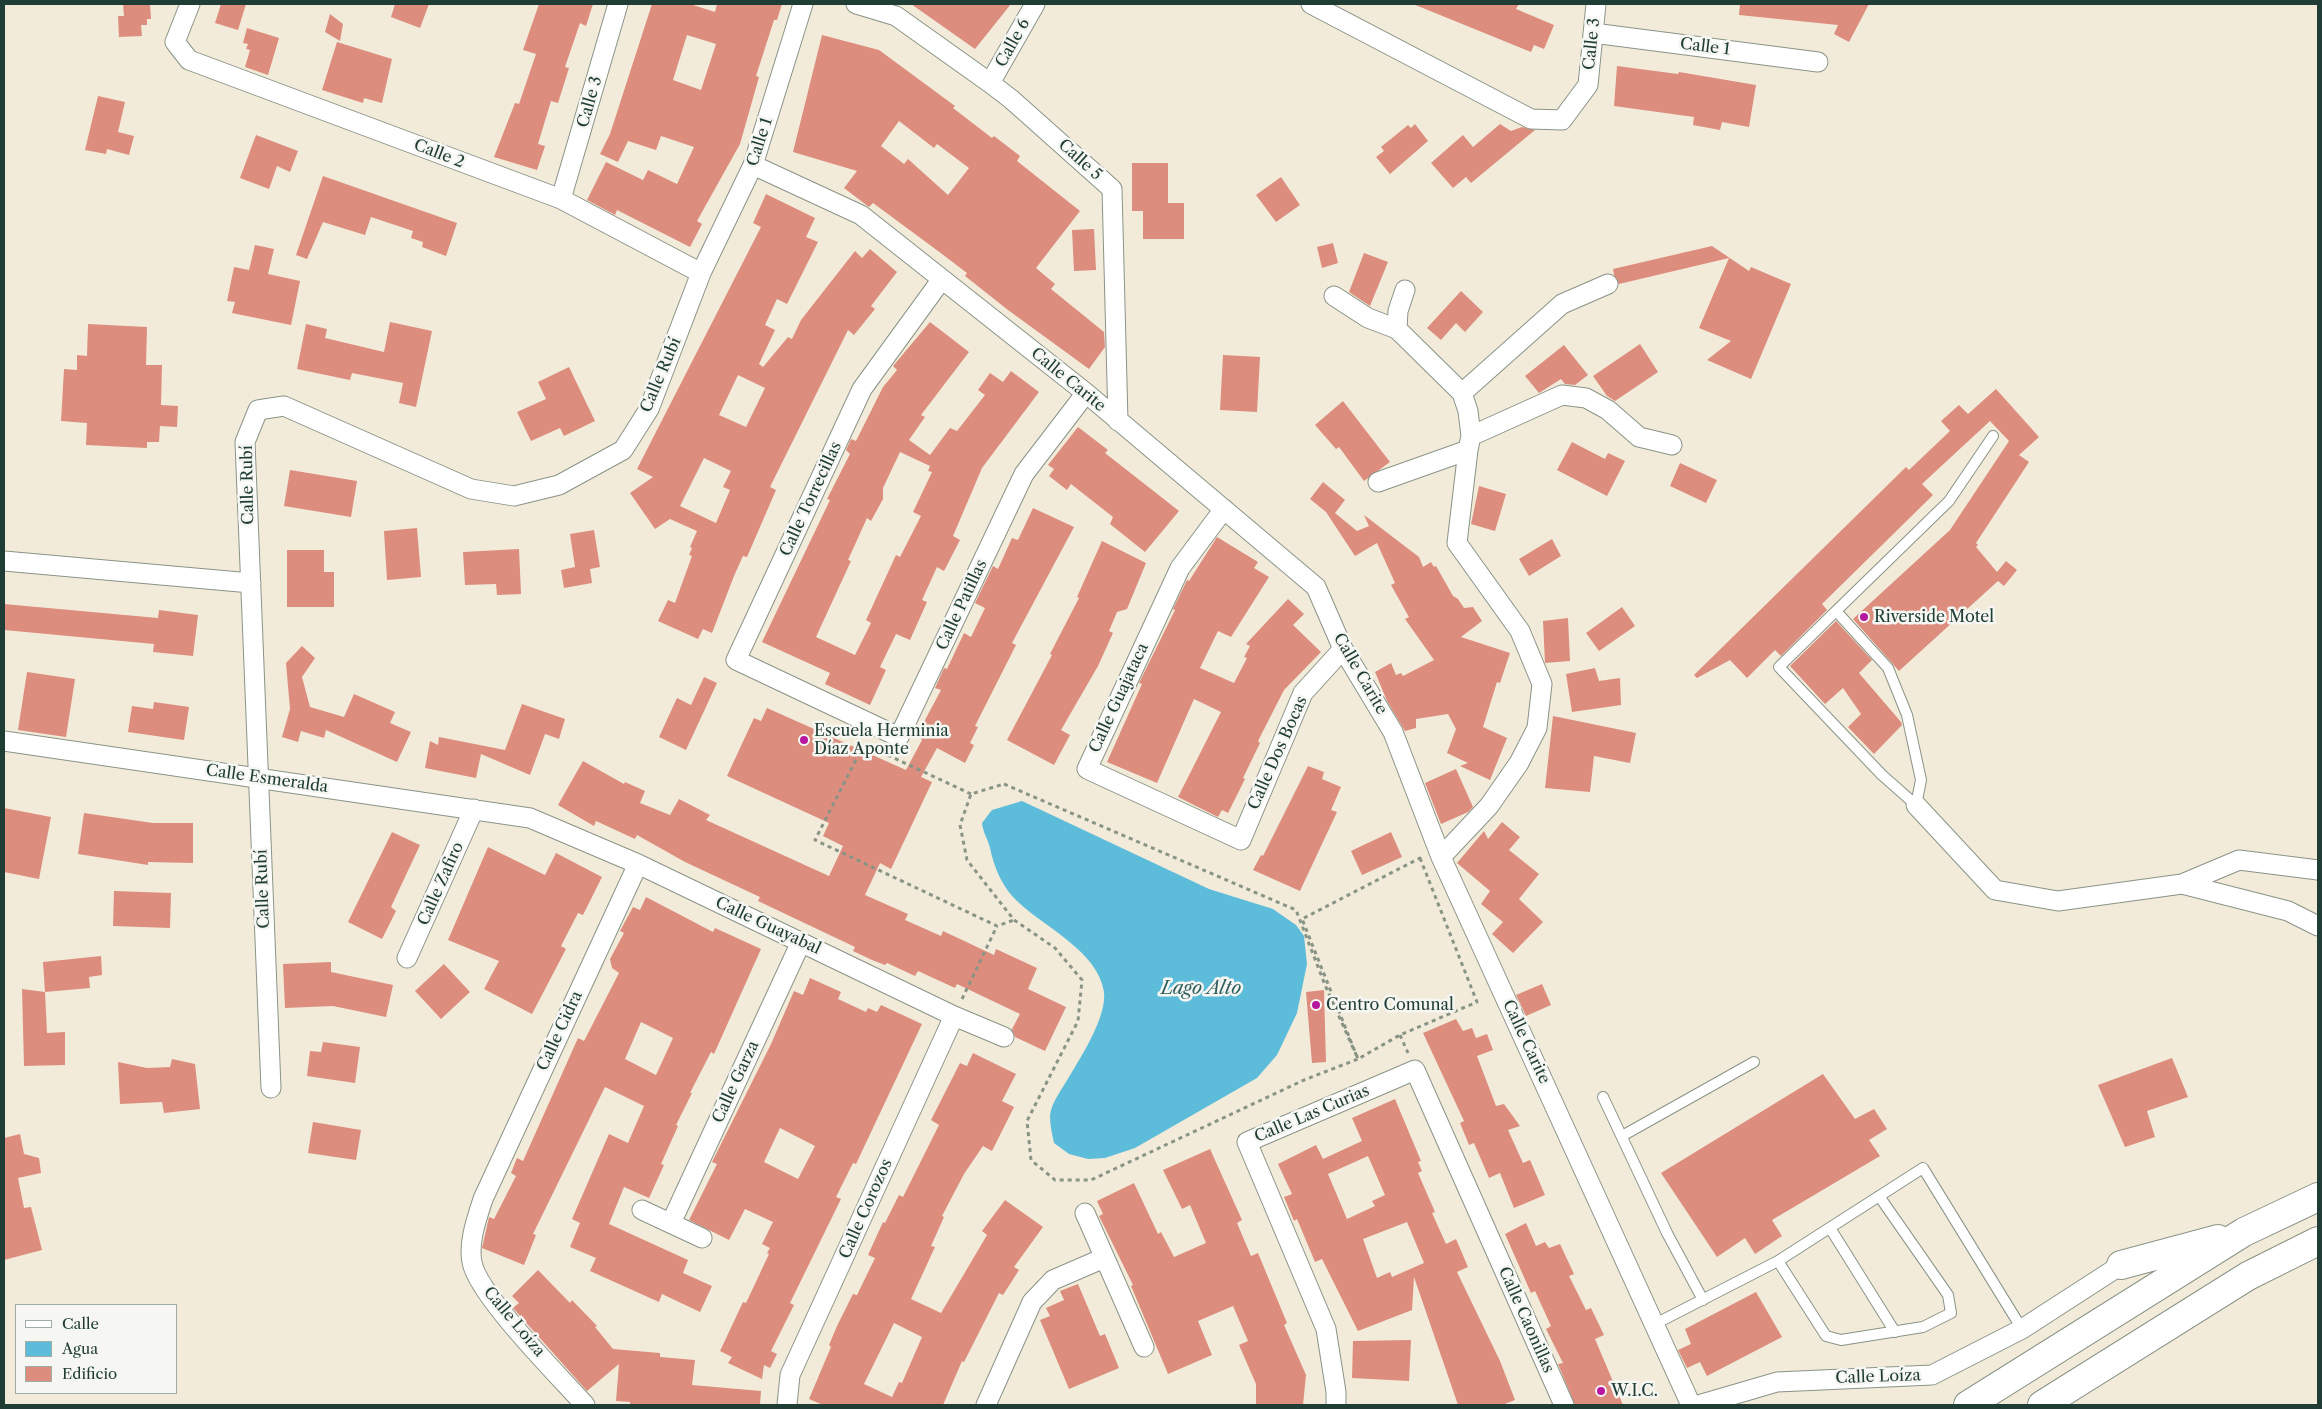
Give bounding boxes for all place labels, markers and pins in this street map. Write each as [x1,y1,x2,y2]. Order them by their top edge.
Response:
place label: Riverside Motel [1874,607,1994,627]
marker: Riverside Motel [1858,611,1870,623]
place label: Escuela Herminia Díaz Aponte [814,721,949,759]
marker: Escuela Herminia Díaz Aponte [798,734,810,746]
place label: Centro Comunal [1326,995,1454,1015]
marker: Centro Comunal [1310,999,1322,1011]
place label: W.I.C. [1611,1381,1658,1401]
marker: W.I.C. [1595,1385,1607,1397]

